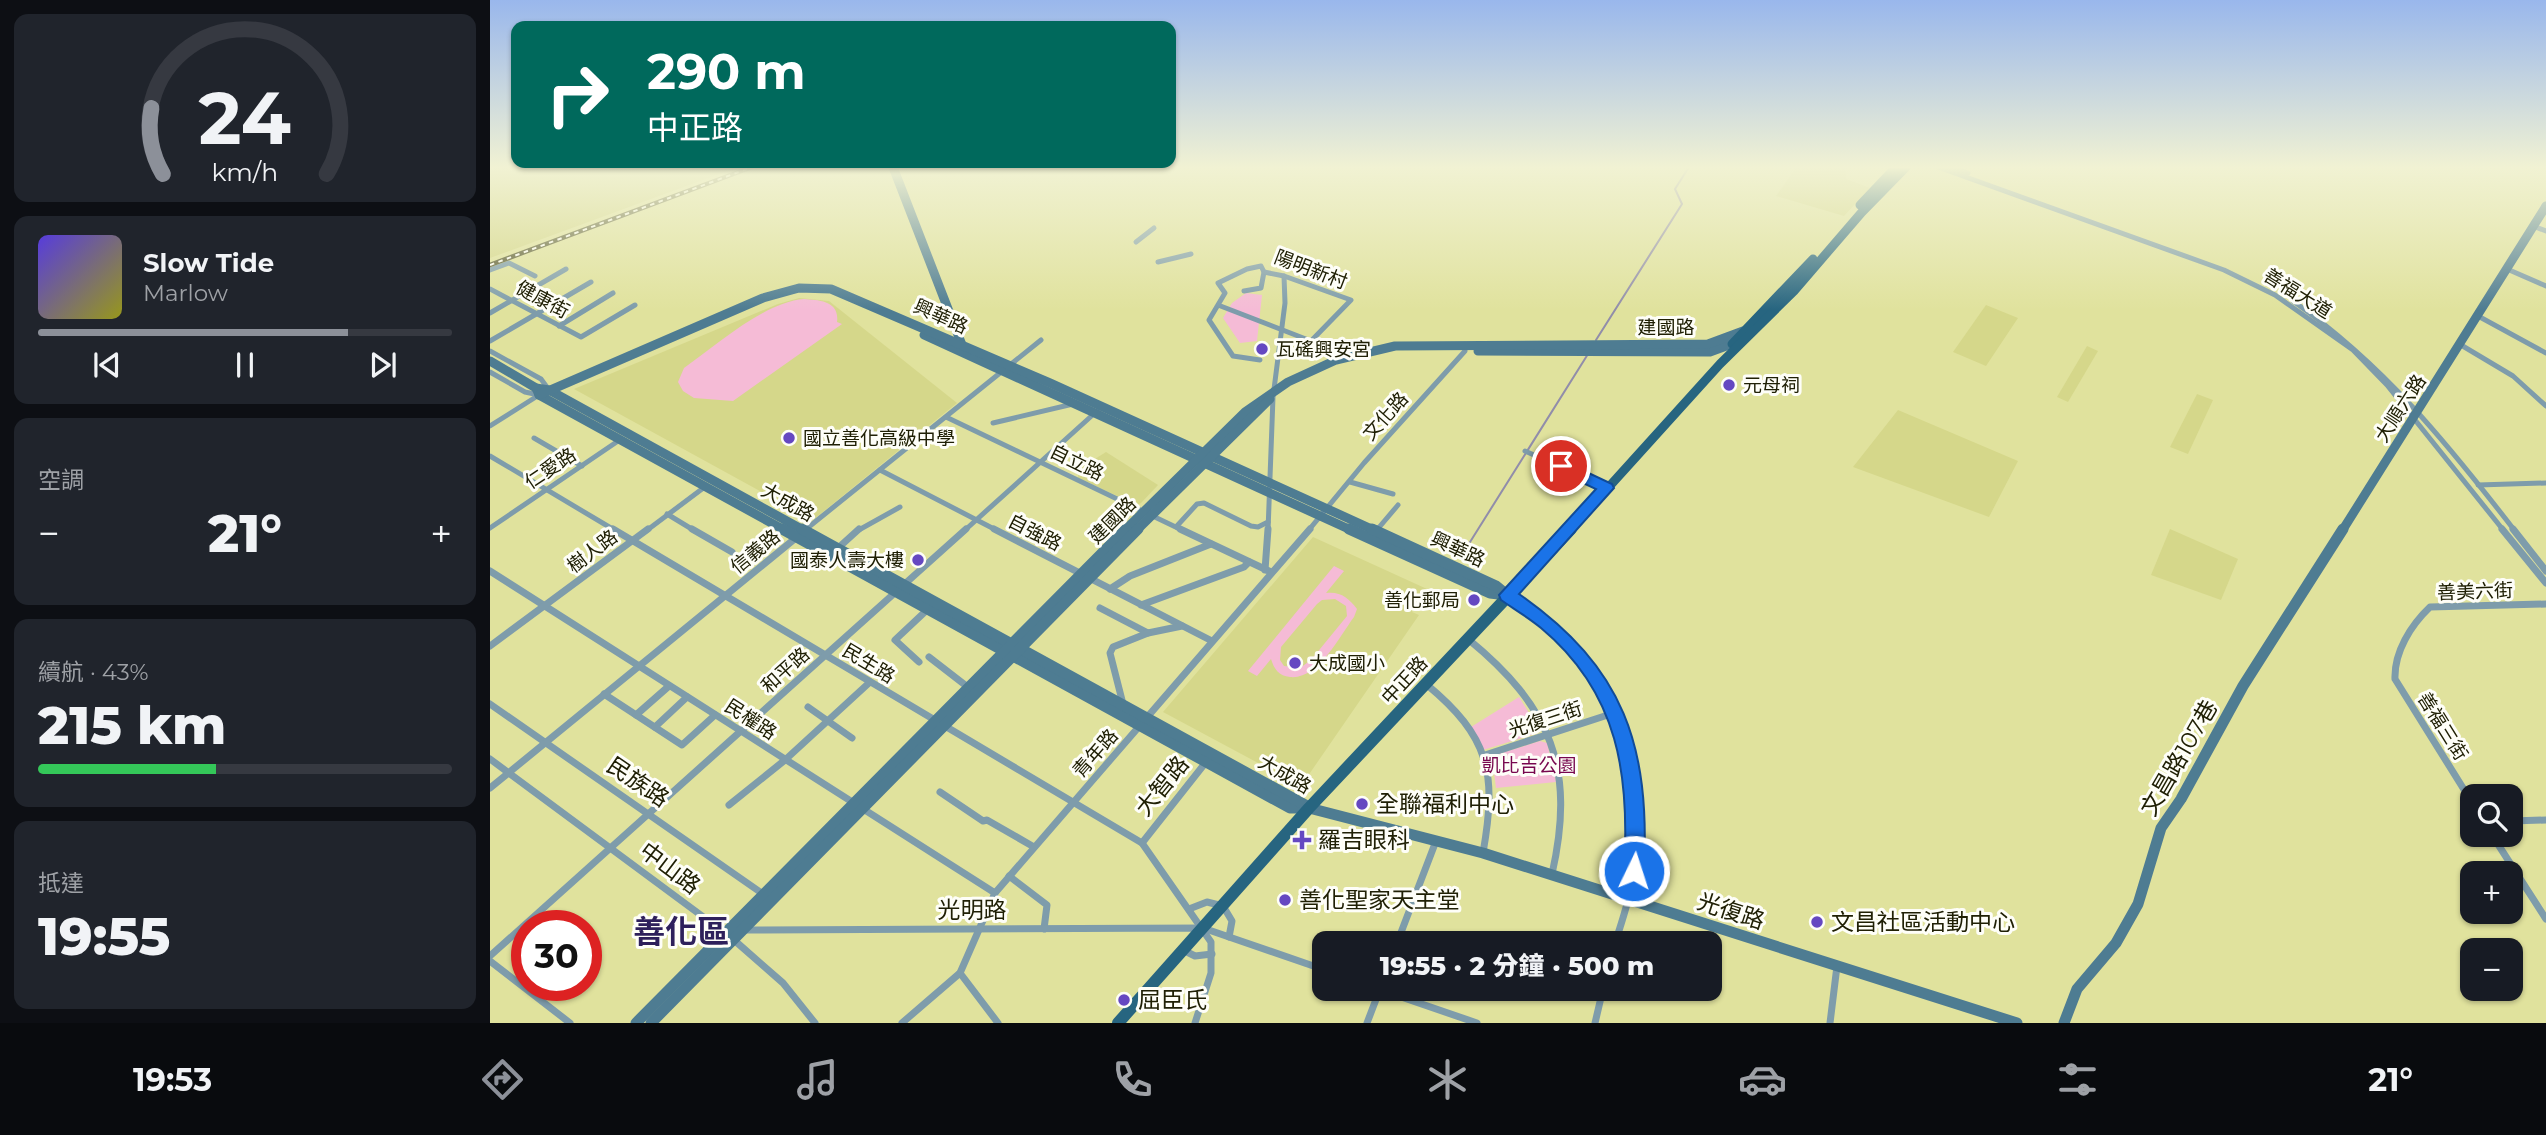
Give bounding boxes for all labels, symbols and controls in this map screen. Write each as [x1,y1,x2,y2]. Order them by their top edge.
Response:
text: 290 m [647,42,806,101]
icon: right [532,49,623,140]
text: 24 [199,74,291,162]
text: 中正路 [647,108,743,147]
text: km/h [212,157,278,187]
street label: 陽明新村 [1271,245,1350,294]
text: Slow Tide [143,247,274,279]
street label: 善福大道 [2259,264,2336,323]
street label: 健康街 [512,276,573,323]
text: Marlow [143,279,228,307]
street label: 興華路 [910,294,972,339]
street label: 建國路 [1637,316,1695,339]
place label: 瓦磘興安宮 [1276,338,1371,361]
marker: 瓦磘興安宮 [1254,341,1270,357]
icon: previous [88,346,126,384]
icon: pause [226,346,264,384]
icon: next [364,346,402,384]
street label: 大順六路 [2370,370,2431,446]
place label: 元母祠 [1743,374,1800,397]
marker: 元母祠 [1721,377,1737,393]
street label: 文化路 [1358,387,1413,445]
place label: 國立善化高級中學 [803,427,955,450]
marker: 國立善化高級中學 [781,430,797,446]
pin [1531,436,1591,496]
street label: 自立路 [1046,440,1107,485]
street label: 仁愛路 [520,443,580,494]
icon: arrive [1542,447,1580,485]
text: 空調 [38,466,84,494]
street label: 大成路 [757,479,818,526]
street label: 建國路 [1084,492,1141,549]
text: 21° [208,502,282,565]
street label: 自強路 [1004,509,1065,556]
text: − [38,510,60,557]
text: + [430,510,452,557]
street label: 樹人路 [563,525,622,578]
street label: 信義路 [726,525,785,578]
street label: 興華路 [1427,527,1488,572]
place label: 國泰人壽大樓 [790,549,904,572]
marker: 國泰人壽大樓 [910,552,926,568]
street label: 善美六街 [2437,579,2513,604]
place label: 善化郵局 [1384,589,1460,612]
marker: 善化郵局 [1466,592,1482,608]
street label: 民生路 [838,639,899,688]
street label: 和平路 [756,643,814,698]
place label: 大成國小 [1309,652,1385,675]
street label: 中正路 [1377,652,1432,709]
marker: 大成國小 [1287,655,1303,671]
text: 續航 · 43% [38,658,149,686]
street label: 善福三街 [2413,688,2472,765]
text: 215 km [38,694,226,757]
street label: 民權路 [721,694,781,745]
street label: 文昌路107巷 [2135,695,2223,821]
street label: 光復三街 [1505,697,1585,742]
street label: 青年路 [1068,724,1123,782]
street label: 大智路 [1129,750,1195,822]
street label: 大成路 [1254,750,1315,799]
street label: 民族路 [602,751,674,813]
park label: 凱比吉公園 [1481,754,1577,777]
map controls [2460,784,2523,1001]
button: search [2460,784,2523,847]
place label: 全聯福利中心 [1376,790,1514,818]
marker: 全聯福利中心 [1354,796,1370,812]
place label: 羅吉眼科 [1318,826,1410,854]
marker: 羅吉眼科 [1292,830,1312,850]
position arrow [1597,834,1671,908]
street label: 中山路 [634,836,706,900]
button: + [2460,861,2523,924]
text: 抵達 [38,869,84,897]
place label: 善化聖家天主堂 [1299,886,1460,914]
street label: 光復路 [1694,887,1768,935]
marker: 善化聖家天主堂 [1277,892,1293,908]
street label: 光明路 [938,896,1007,924]
text: 19:55 [38,905,170,968]
place label: 文昌社區活動中心 [1831,908,2015,936]
speed limit sign: 30 [511,910,602,1001]
district label: 善化區 [633,912,729,951]
marker: 文昌社區活動中心 [1809,914,1825,930]
button: − [2460,938,2523,1001]
text: 19:55 · 2 分鐘 · 500 m [1380,950,1654,982]
place label: 屈臣氏 [1138,986,1207,1014]
marker: 屈臣氏 [1116,992,1132,1008]
icon: directions [478,1055,527,1104]
icon: music [793,1055,842,1104]
icon: phone [1108,1055,1157,1104]
icon: climate [1423,1055,1472,1104]
icon: car [1738,1055,1787,1104]
icon: filters [2053,1055,2102,1104]
text: 19:53 [133,1060,212,1099]
text: 21° [2368,1060,2413,1099]

